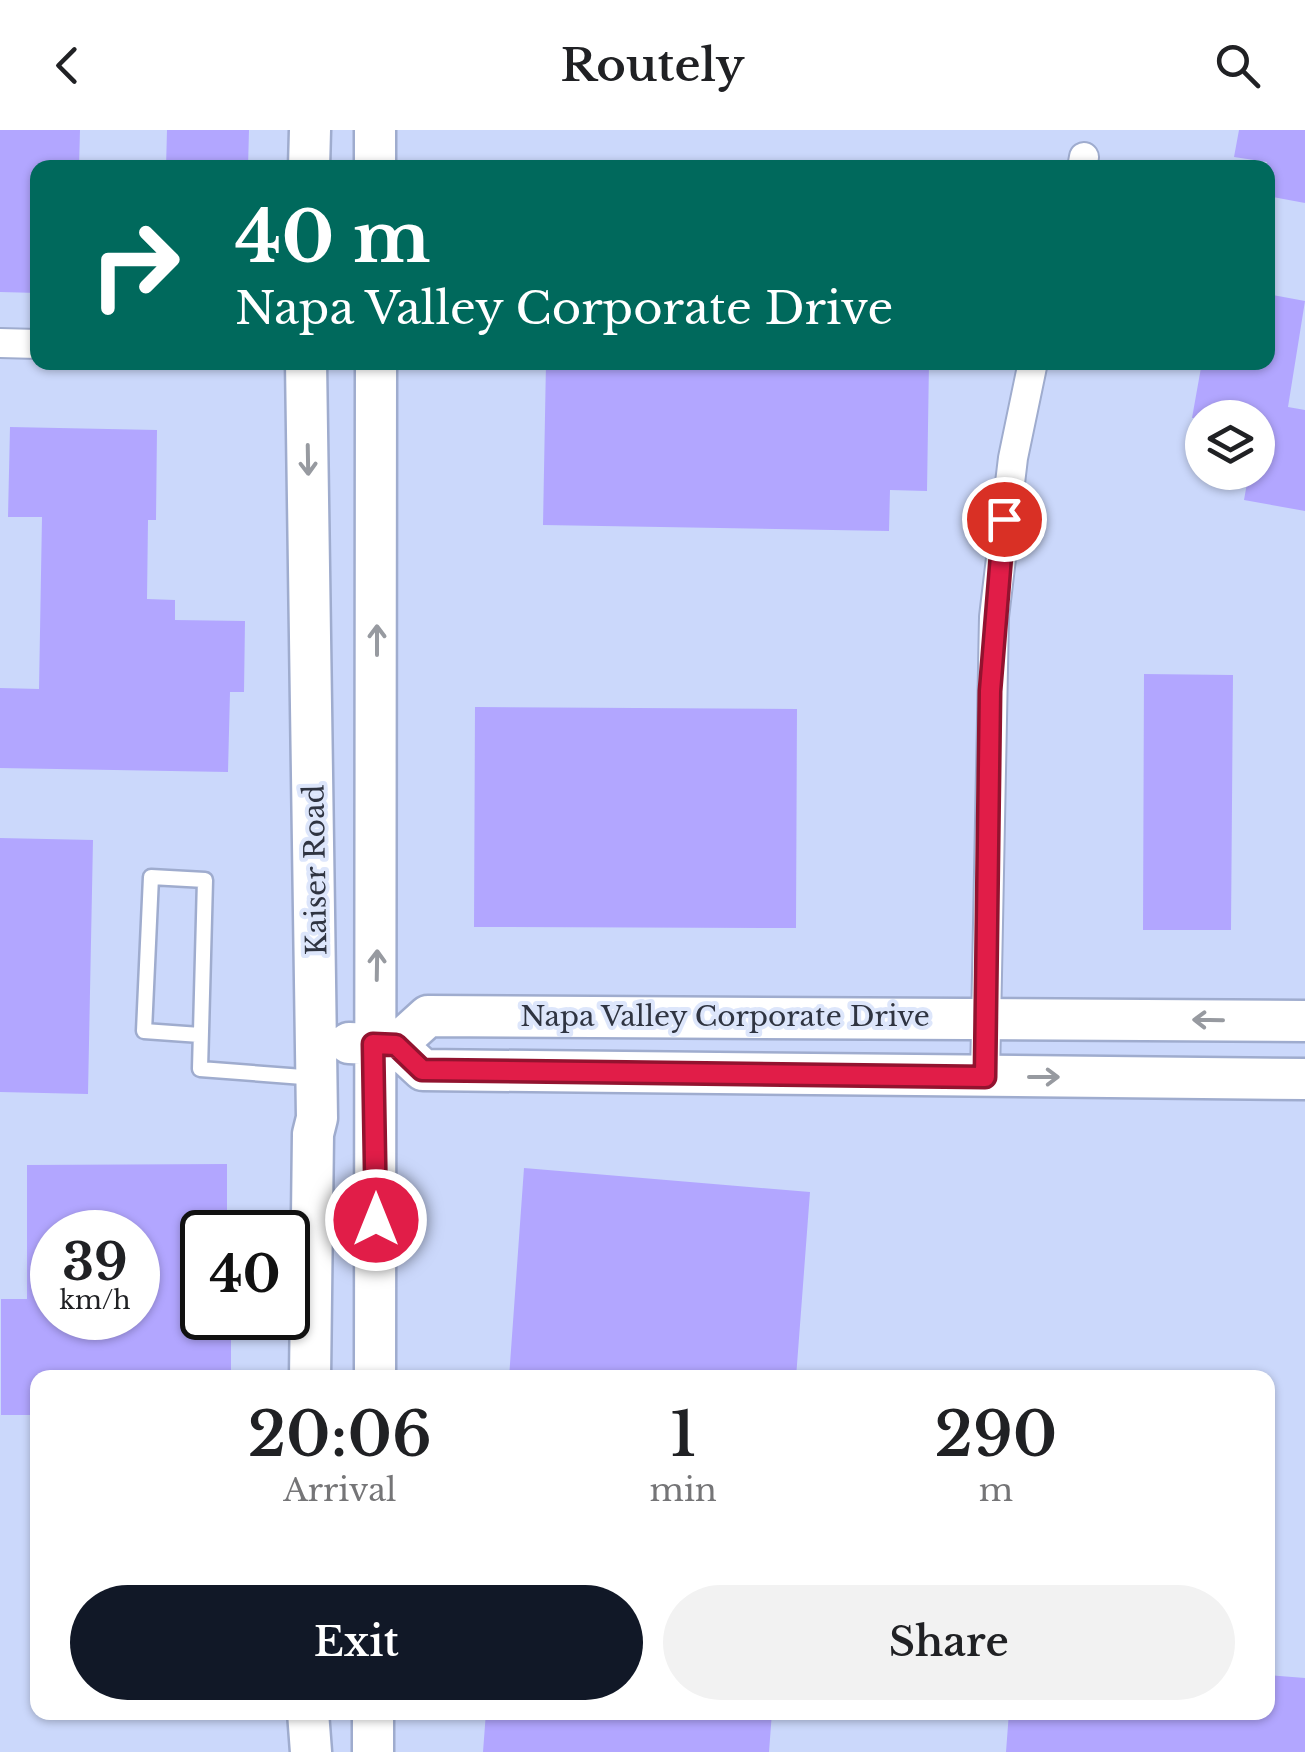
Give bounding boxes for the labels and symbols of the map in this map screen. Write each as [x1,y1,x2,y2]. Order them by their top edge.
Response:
one-way arrow [298,442,318,475]
pin [962,477,1047,562]
one-way arrow [368,625,386,658]
street label: Kaiser Road [297,784,334,956]
one-way arrow [368,950,387,982]
street label: Napa Valley Corporate Drive [520,999,930,1034]
one-way arrow [1192,1010,1224,1029]
one-way arrow [1026,1068,1059,1086]
position arrow [324,1168,428,1272]
speed limit sign: 40 [180,1210,310,1340]

